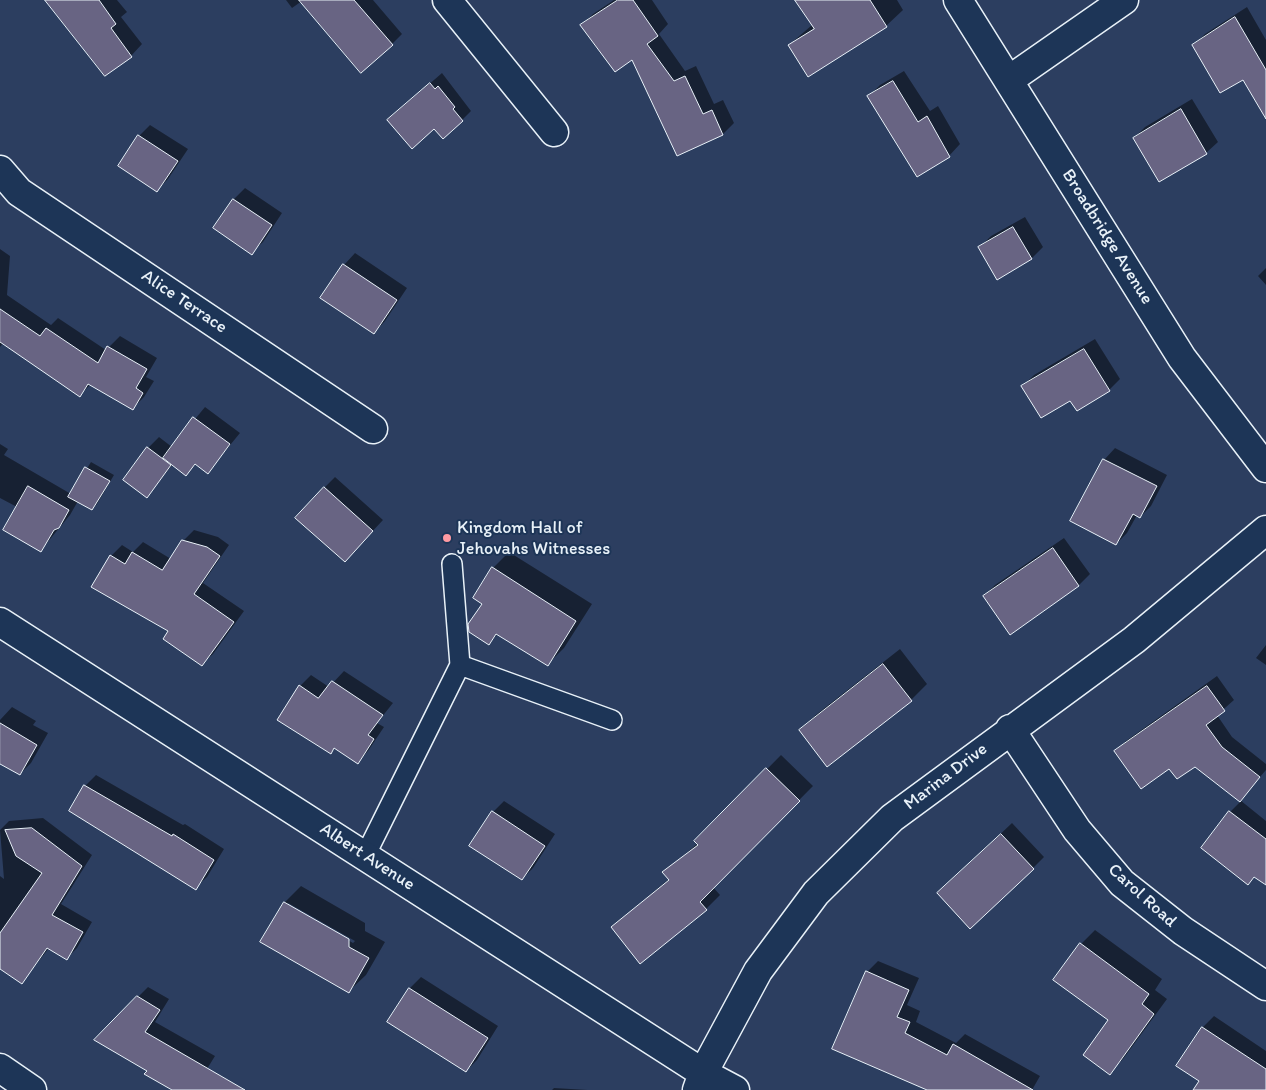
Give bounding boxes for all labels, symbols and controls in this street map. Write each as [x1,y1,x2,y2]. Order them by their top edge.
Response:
street label: Broadbridge Avenue [1057,165,1157,309]
street label: Alice Terrace [137,265,231,339]
place label: Kingdom Hall of Jehovahs Witnesses [457,517,610,560]
marker: Kingdom Hall of Jehovahs Witnesses [441,532,453,544]
street label: Marina Drive [900,739,992,815]
street label: Albert Avenue [315,818,419,896]
street label: Carol Road [1103,859,1181,933]

